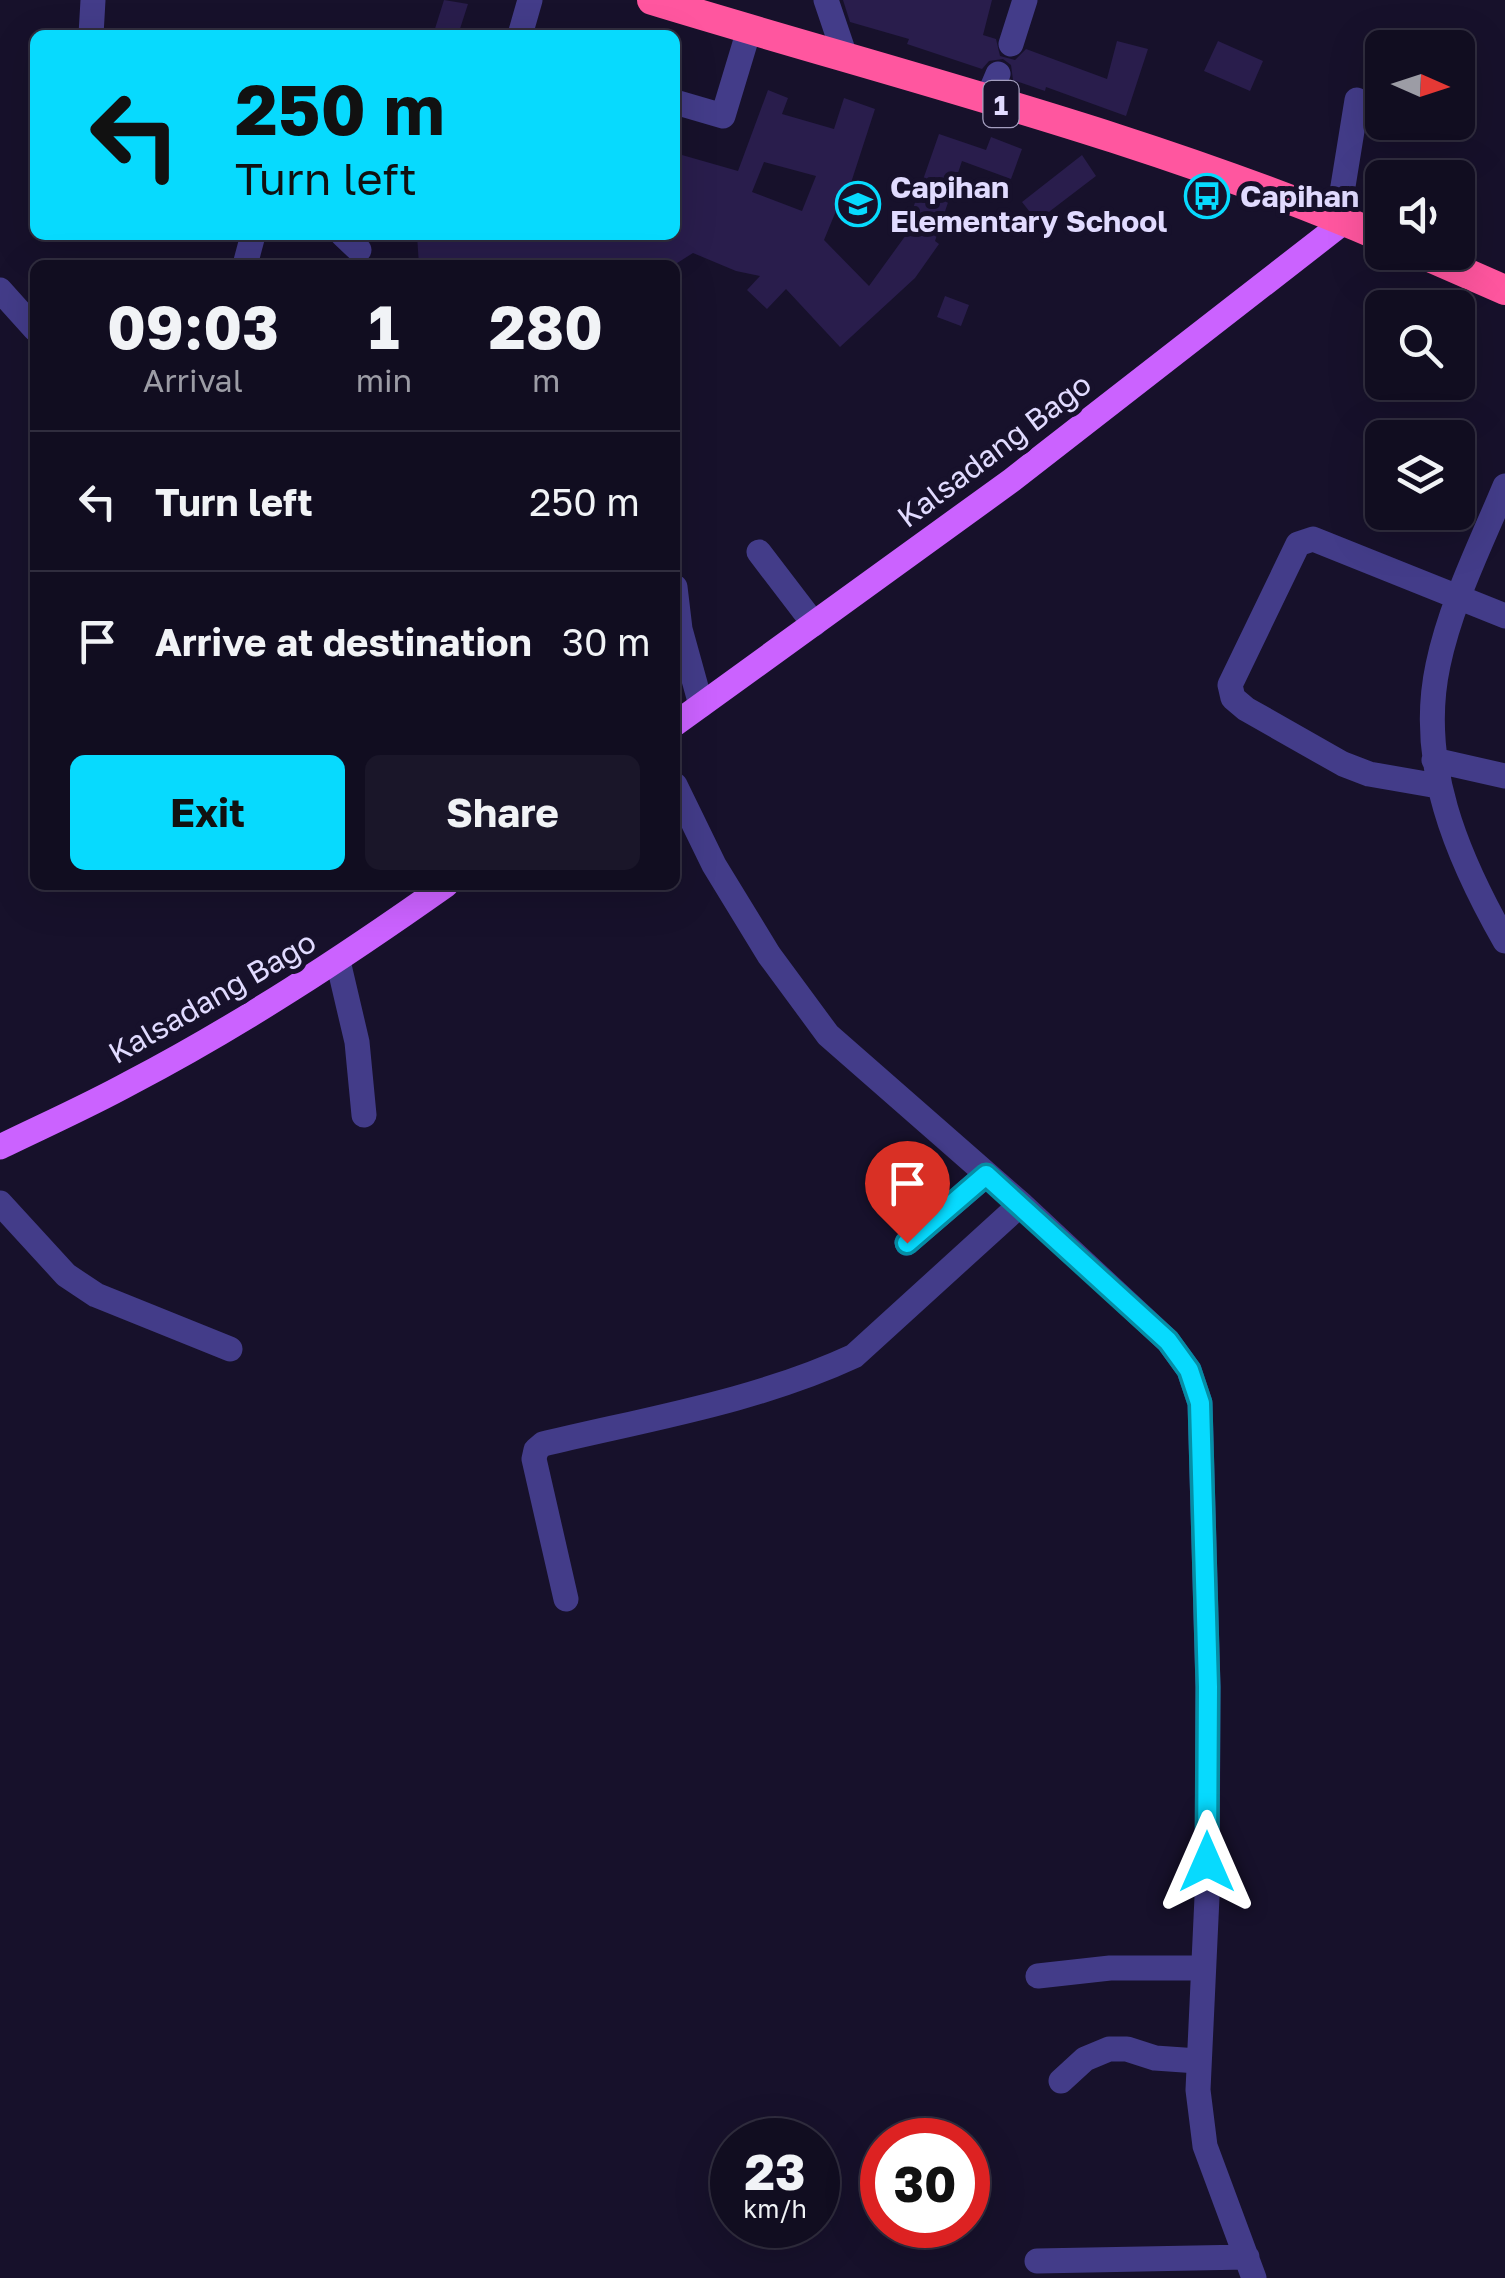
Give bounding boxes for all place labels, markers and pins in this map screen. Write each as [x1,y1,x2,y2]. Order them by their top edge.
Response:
place label: Capihan Elementary School [890,169,1167,239]
bus stop icon: Capihan [1184,173,1230,219]
place label: Capihan [1240,178,1359,214]
school or university icon: Capihan Elementary School [835,181,881,227]
pin [865,1141,950,1244]

